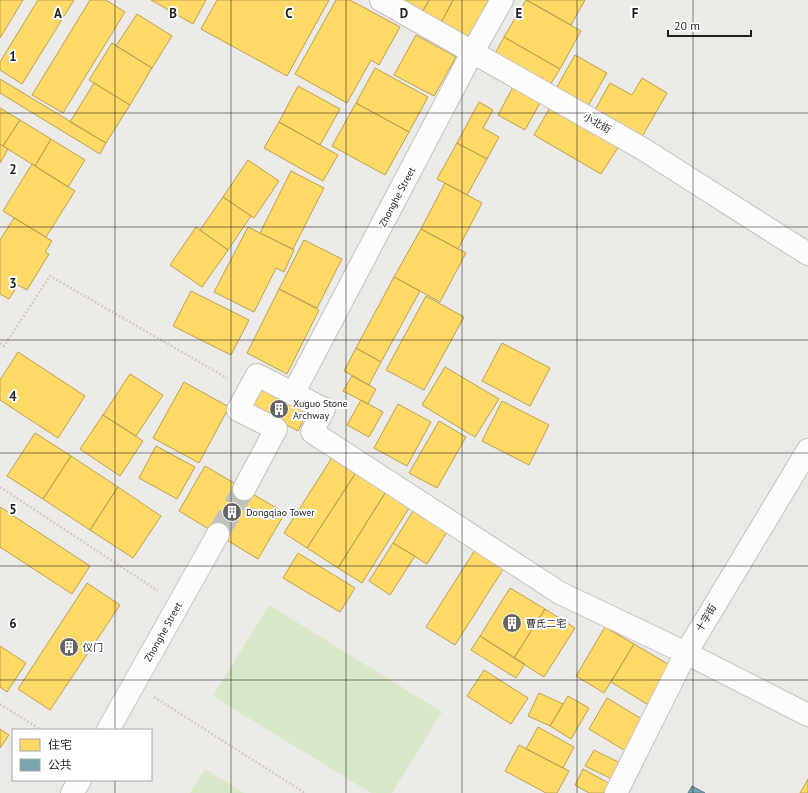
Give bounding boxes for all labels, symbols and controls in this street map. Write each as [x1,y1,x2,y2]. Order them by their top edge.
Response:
text: A [54,5,62,22]
text: B [169,5,177,22]
text: C [285,5,293,22]
text: D [400,5,408,22]
text: E [516,5,523,22]
text: F [632,5,639,22]
scale bar [668,12,751,38]
text: 20 m [674,18,700,33]
text: 1 [9,48,17,65]
street label: 小北街 [581,110,613,136]
text: 2 [9,161,17,178]
street label: Zhonghe Street [376,164,418,229]
text: 3 [9,275,17,292]
text: 4 [9,388,17,405]
place label: Xuguo Stone Archway [293,397,348,422]
building icon: Xuguo Stone Archway [268,398,290,420]
text: 5 [9,501,17,518]
building icon: Dongqiao Tower [221,501,243,523]
place label: Dongqiao Tower [246,506,315,519]
street label: Zhonghe Street [141,600,185,664]
street label: 十字街 [693,602,719,634]
building icon: 曹氏二宅 [501,612,523,634]
text: 6 [9,615,17,632]
place label: 曹氏二宅 [526,617,566,630]
building icon: 仪门 [58,636,80,658]
place label: 仪门 [82,641,103,654]
legend [12,729,152,781]
text: 住宅 [48,737,72,752]
text: 公共 [48,757,72,772]

